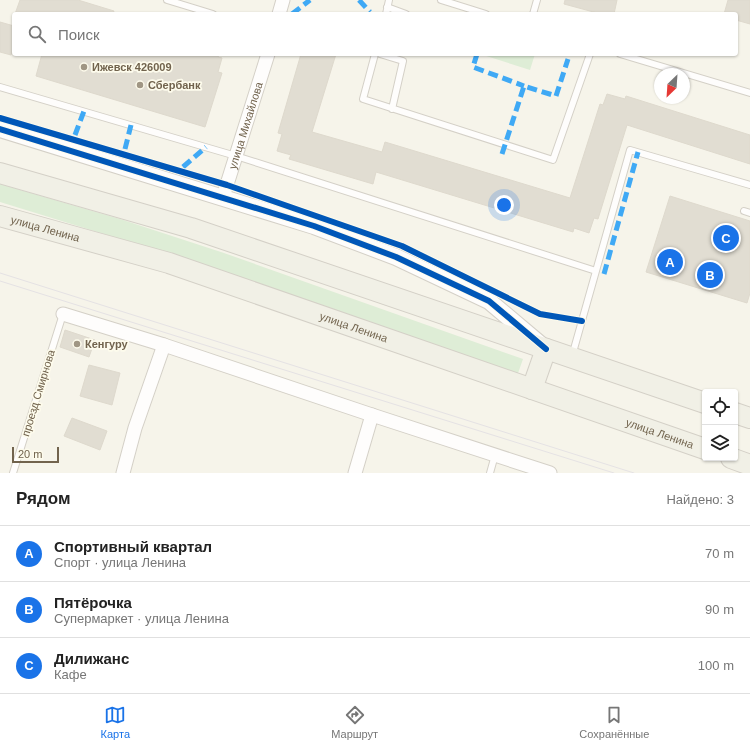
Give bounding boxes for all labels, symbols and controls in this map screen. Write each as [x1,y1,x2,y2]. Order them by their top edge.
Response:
search box [12,12,738,56]
icon: search [26,23,48,45]
text: Поиск [58,26,100,43]
place label: Ижевск 426009 [92,61,172,73]
marker: Ижевск 426009 [79,62,89,72]
north arrow [654,68,690,104]
place label: Сбербанк [148,79,201,91]
street label: улица Михайлова [226,79,265,171]
marker: Сбербанк [135,80,145,90]
your location [494,195,514,215]
street label: улица Ленина [9,213,82,244]
pin: C [713,223,739,253]
pin: A [657,247,683,277]
pin: B [697,260,723,290]
street label: улица Ленина [318,310,390,345]
place label: Кенгуру [85,338,129,350]
marker: Кенгуру [72,339,82,349]
street label: проезд Смирнова [19,347,57,438]
map controls [702,389,738,461]
button: locate [702,389,738,425]
street label: улица Ленина [624,416,696,451]
button: layers [702,425,738,461]
scale bar [12,445,59,464]
text: 20 m [18,448,42,460]
text: Рядом [16,489,71,508]
text: Найдено: 3 [666,492,734,507]
text: Спортивный квартал [54,538,212,555]
text: A [24,546,34,561]
text: 70 m [705,546,734,561]
text: Спорт · улица Ленина [54,555,186,570]
text: Пятёрочка [54,594,132,611]
text: B [24,602,34,617]
text: 90 m [705,602,734,617]
text: Супермаркет · улица Ленина [54,611,229,626]
text: Дилижанс [54,650,129,667]
text: C [24,658,34,673]
text: 100 m [698,658,734,673]
text: Кафе [54,667,87,682]
tab: Карта [101,704,130,740]
tab: Маршрут [331,704,378,740]
tab: Сохранённые [579,704,649,740]

